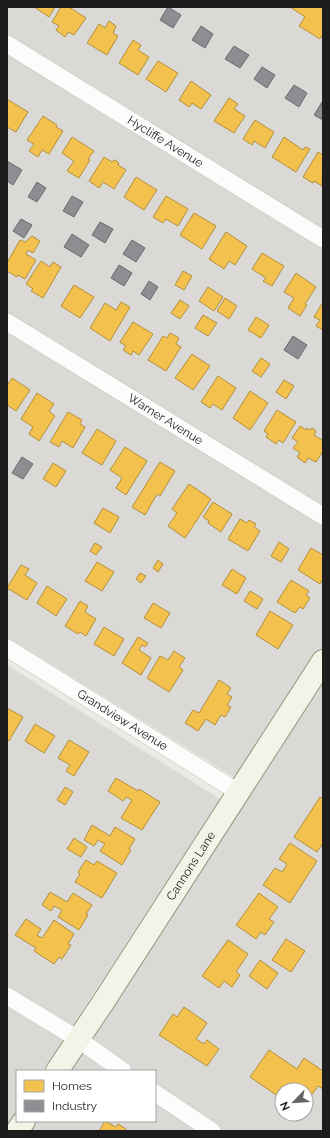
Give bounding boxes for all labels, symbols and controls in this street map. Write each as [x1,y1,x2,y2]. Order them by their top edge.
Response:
street label: Hycliffe Avenue [125,113,206,170]
street label: Warner Avenue [125,391,206,448]
street label: Grandview Avenue [75,686,170,753]
street label: Cannons Lane [164,829,218,903]
legend [16,1070,156,1122]
text: Homes [52,1079,92,1093]
north arrow [274,1082,314,1122]
text: Industry [52,1099,98,1113]
text: N [278,1099,293,1113]

